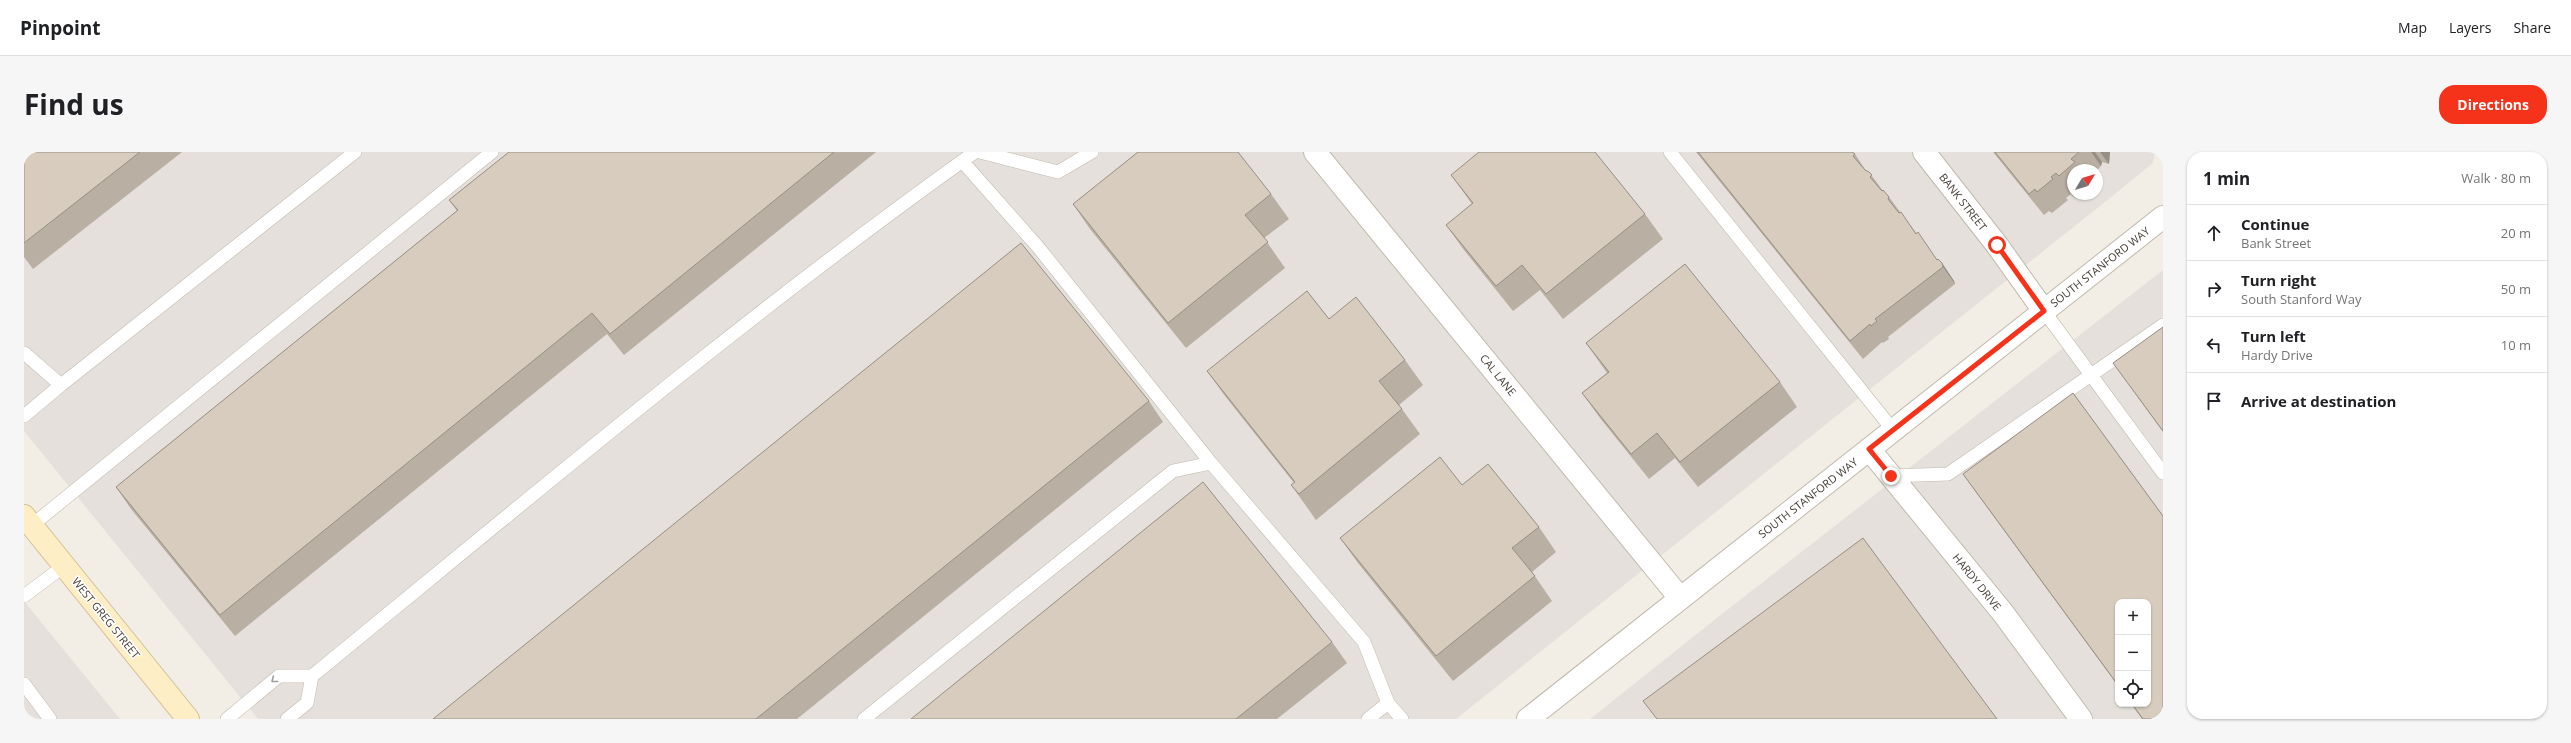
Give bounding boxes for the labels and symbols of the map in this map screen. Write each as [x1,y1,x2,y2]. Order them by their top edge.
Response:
north arrow [2067,164,2103,200]
street label: BANK STREET [1936,170,1991,234]
street label: SOUTH STANFORD WAY [2047,223,2153,310]
route start [1988,236,2006,254]
street label: CAL LANE [1477,351,1520,399]
street label: SOUTH STANFORD WAY [1755,454,1861,541]
route end [1882,467,1900,485]
street label: HARDY DRIVE [1950,550,2005,613]
street label: WEST GREG STREET [69,574,144,661]
one-way arrow [272,676,279,683]

